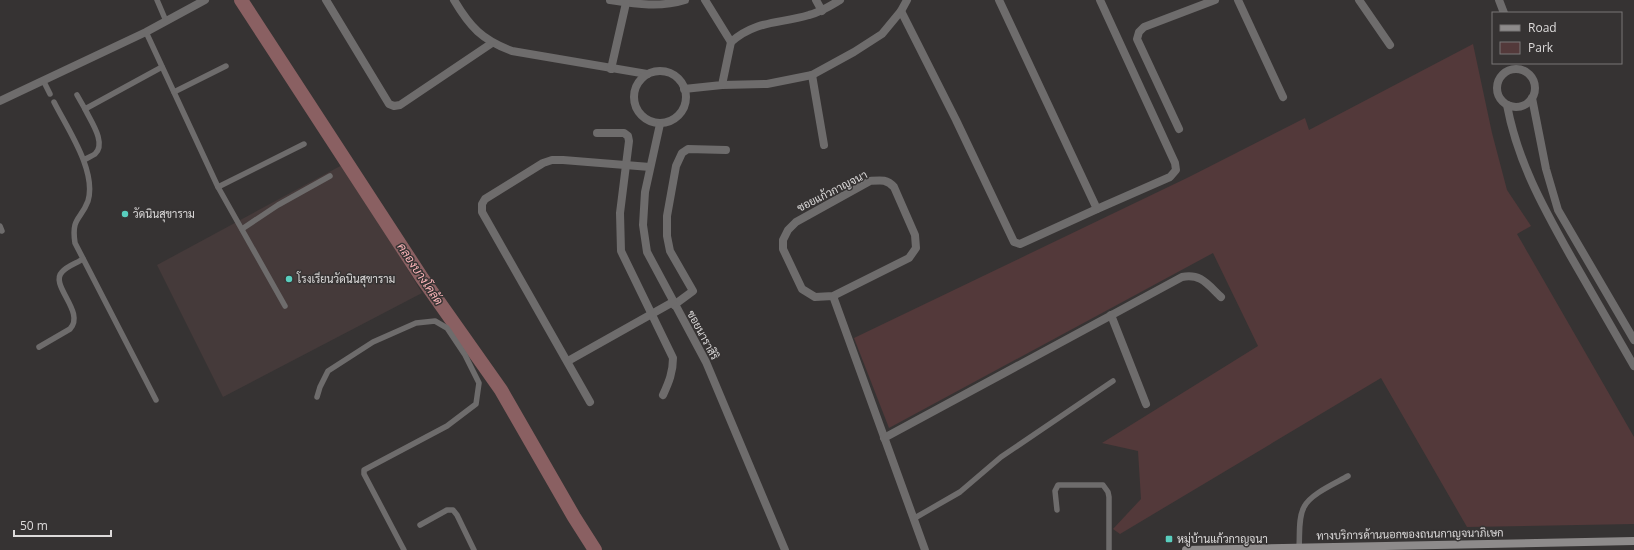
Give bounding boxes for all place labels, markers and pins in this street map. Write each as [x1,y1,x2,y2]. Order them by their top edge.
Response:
place label: วัดนินสุขาราม [133,206,195,223]
marker: วัดนินสุขาราม [120,209,130,219]
place label: โรงเรียนวัดนินสุขาราม [296,271,395,288]
marker: โรงเรียนวัดนินสุขาราม [284,274,294,284]
place label: หมู่บ้านแก้วกาญจนา [1177,531,1268,547]
marker: หมู่บ้านแก้วกาญจนา [1164,534,1174,544]

